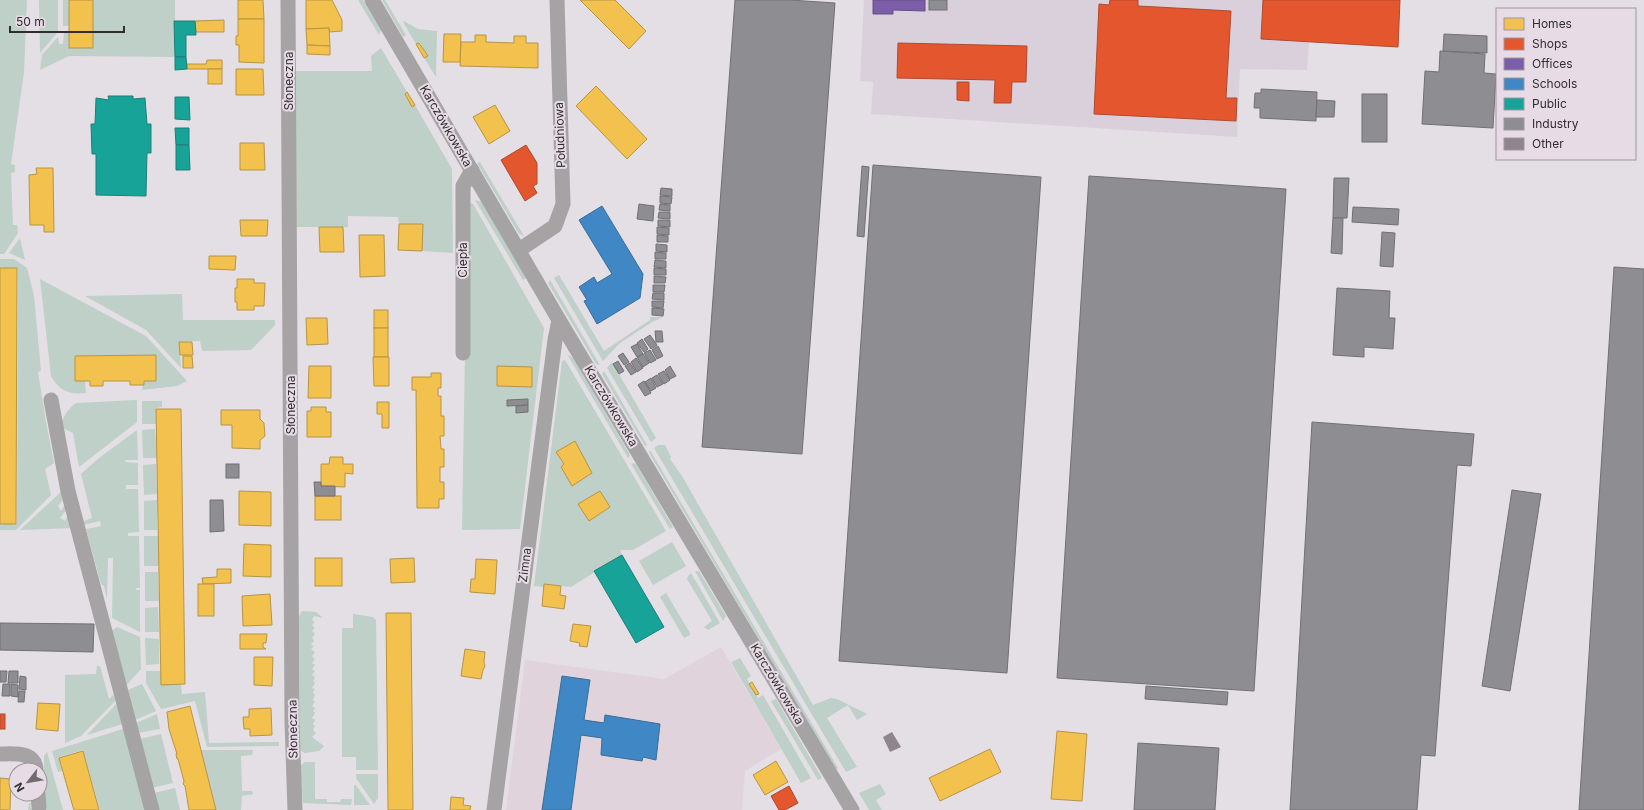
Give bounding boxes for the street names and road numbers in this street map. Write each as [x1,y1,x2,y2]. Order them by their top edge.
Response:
street label: Słoneczna [281,51,296,111]
street label: Karczówkowska [417,82,476,169]
street label: Południowa [551,102,568,168]
street label: Ciepła [455,242,470,278]
street label: Karczówkowska [581,363,642,449]
street label: Słoneczna [283,375,298,435]
street label: Zimna [515,547,534,583]
street label: Karczówkowska [747,641,808,727]
street label: Słoneczna [284,699,301,759]

